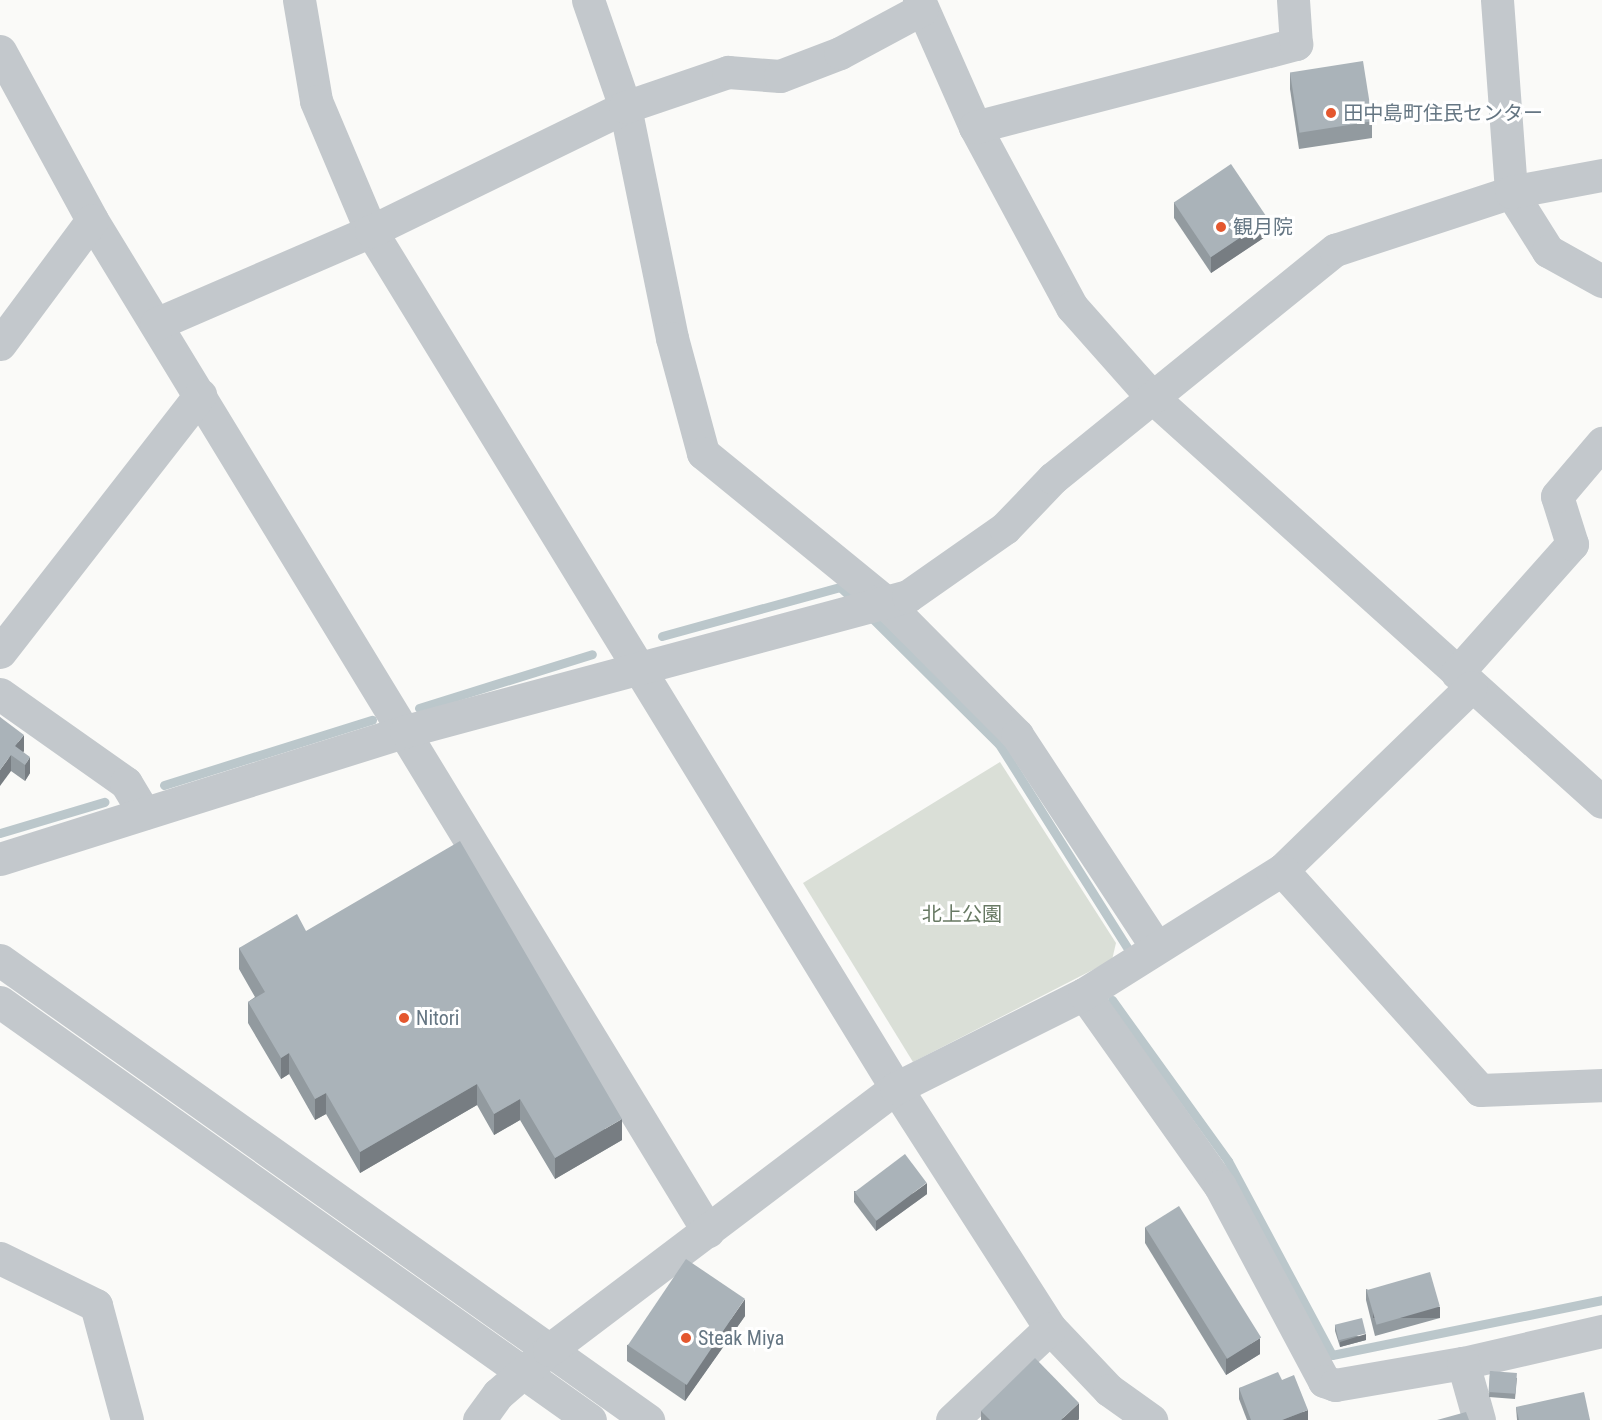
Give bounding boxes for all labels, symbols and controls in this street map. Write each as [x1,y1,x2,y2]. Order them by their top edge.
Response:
place label: 田中島町住民センター [1343,101,1543,125]
marker: 田中島町住民センター [1324,106,1338,120]
place label: 観月院 [1233,215,1293,239]
marker: 観月院 [1214,220,1228,234]
park label: 北上公園 [922,902,1002,926]
place label: Nitori [416,1006,459,1030]
marker: Nitori [397,1011,411,1025]
place label: Steak Miya [698,1326,784,1350]
marker: Steak Miya [679,1331,693,1345]

